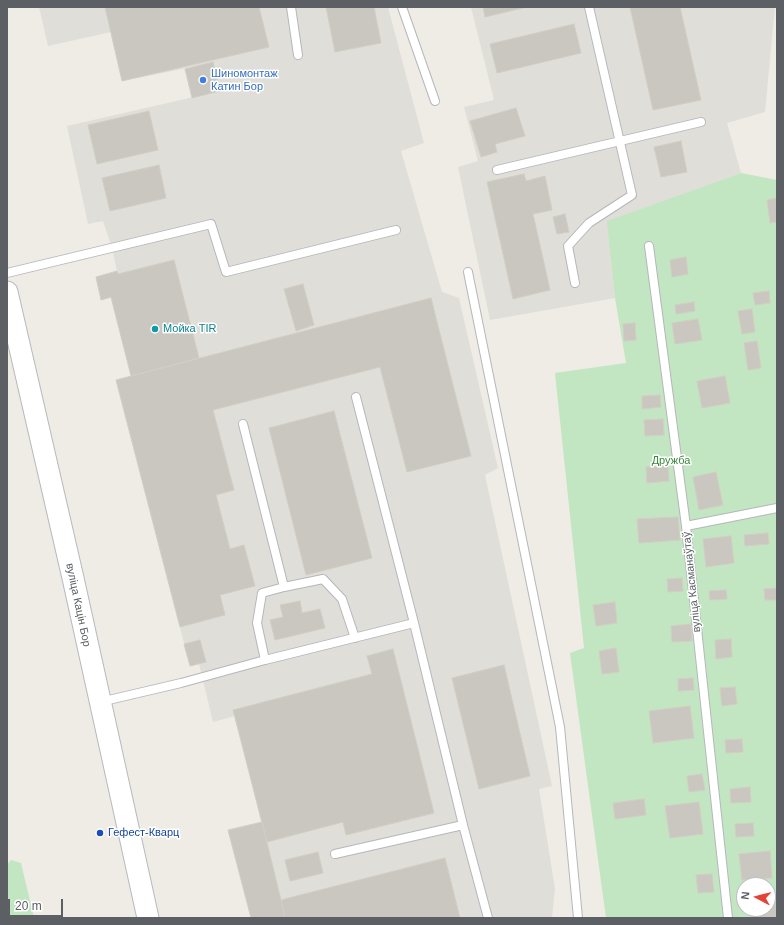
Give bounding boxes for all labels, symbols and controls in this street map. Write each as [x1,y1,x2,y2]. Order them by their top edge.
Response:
place label: Шиномонтаж Катин Бор [211,67,278,93]
marker: Шиномонтаж Катин Бор [198,75,208,85]
place label: Мойка TIR [163,322,216,336]
marker: Мойка TIR [150,324,160,334]
park label: Дружба [652,454,690,468]
street label: вуліца Касманаўтаў [680,531,704,633]
street label: вуліца Кацін Бор [63,562,93,648]
place label: Гефест-Кварц [108,826,179,840]
marker: Гефест-Кварц [95,828,105,838]
north arrow [736,877,776,917]
scale bar [10,891,65,917]
text: N [739,891,752,900]
text: 20 m [15,899,42,913]

